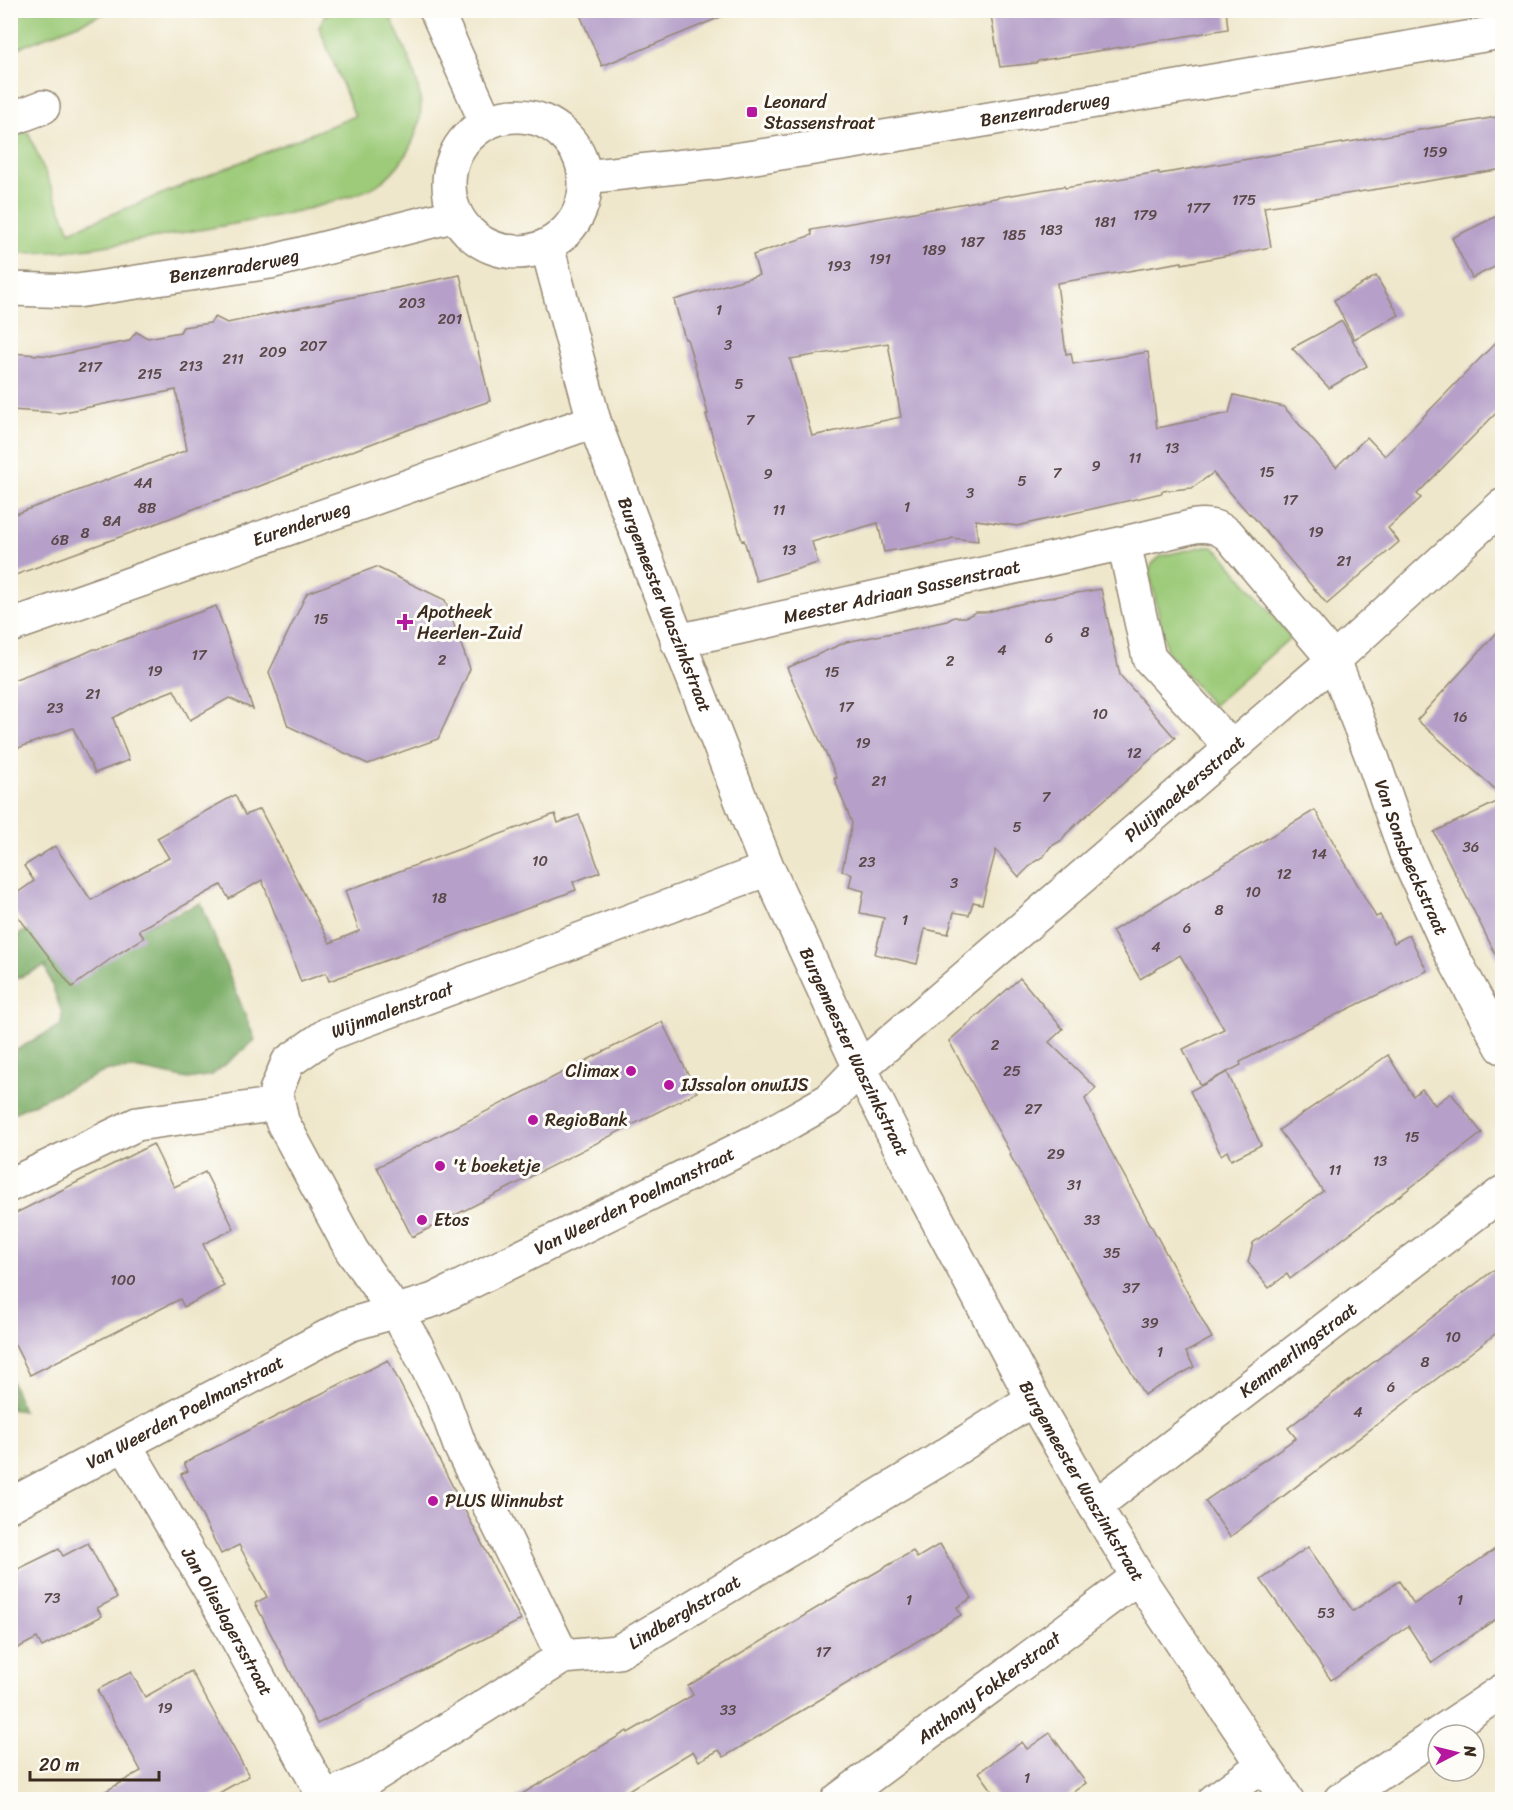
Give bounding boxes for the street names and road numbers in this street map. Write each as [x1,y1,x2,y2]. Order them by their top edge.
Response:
street label: Benzenraderweg [978,83,1112,136]
street label: Benzenraderweg [167,239,302,293]
street label: Eurenderweg [248,492,355,556]
street label: Burgemeester Waszinkstraat [608,492,721,717]
street label: Meester Adriaan Sassenstraat [780,550,1023,633]
street label: Pluijmaekersstraat [1117,727,1253,850]
street label: Van Sonsbeeckstraat [1365,775,1457,941]
street label: Burgemeester Waszinkstraat [790,942,918,1162]
street label: Wijnmalenstraat [326,972,459,1048]
street label: Van Weerden Poelmanstraat [528,1138,741,1264]
street label: Kemmerlingstraat [1232,1294,1364,1406]
street label: Van Weerden Poelmanstraat [80,1346,290,1478]
street label: Burgemeester Waszinkstraat [1010,1375,1153,1588]
street label: Jan Olieslagersstraat [172,1540,282,1702]
street label: Lindberghstraat [622,1566,747,1659]
street label: Anthony Fokkerstraat [909,1623,1069,1753]

